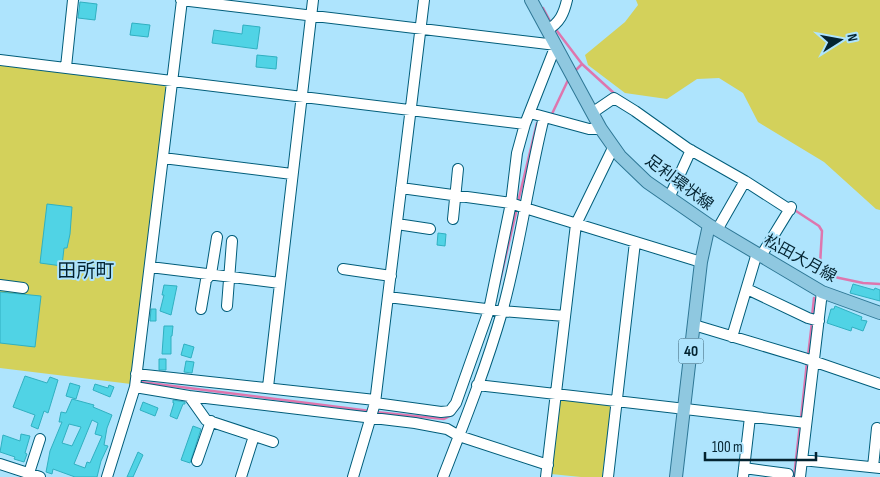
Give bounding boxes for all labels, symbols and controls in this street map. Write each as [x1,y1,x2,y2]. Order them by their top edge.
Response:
north arrow [815,15,865,65]
text: N [843,32,861,43]
street label: 足利環状線 [641,151,717,215]
street label: 松田大月線 [760,231,840,287]
district label: 田所町 [57,260,115,283]
road number: 40 [678,338,704,364]
scale bar [705,430,816,462]
text: 100 m [712,438,743,457]

